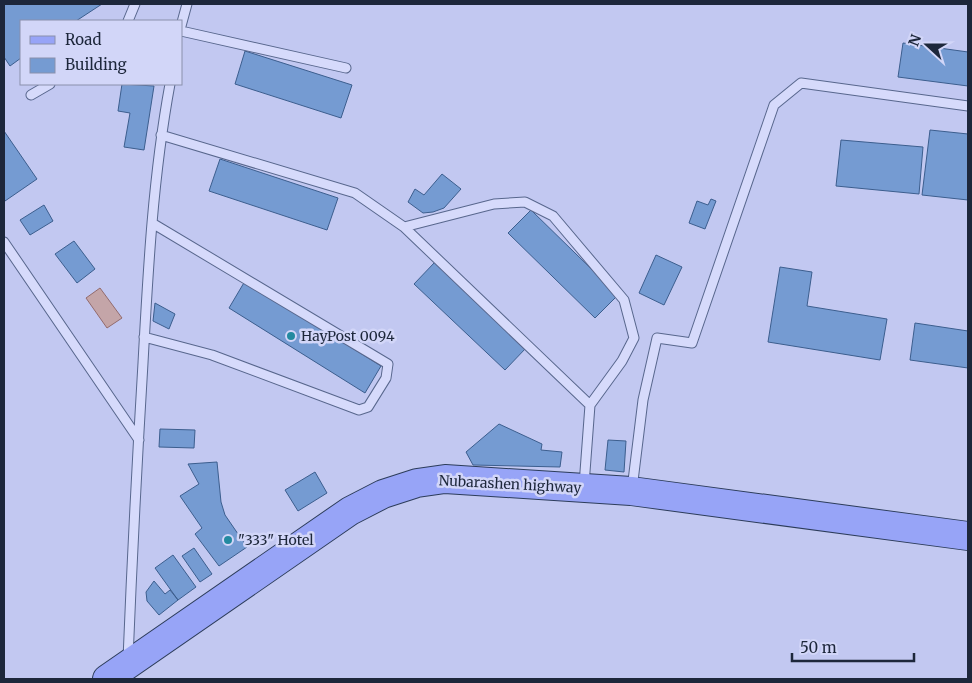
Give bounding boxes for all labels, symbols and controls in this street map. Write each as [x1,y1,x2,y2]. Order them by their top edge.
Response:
legend [20,20,182,85]
north arrow [902,20,952,70]
text: Road [65,30,101,49]
text: N [904,32,925,49]
text: Building [65,55,127,74]
place label: HayPost 0094 [301,327,395,345]
marker: HayPost 0094 [285,330,297,342]
street label: Nubarashen highway [438,471,583,497]
place label: "333" Hotel [238,531,314,549]
marker: "333" Hotel [222,534,234,546]
scale bar [792,630,914,662]
text: 50 m [800,638,837,657]

